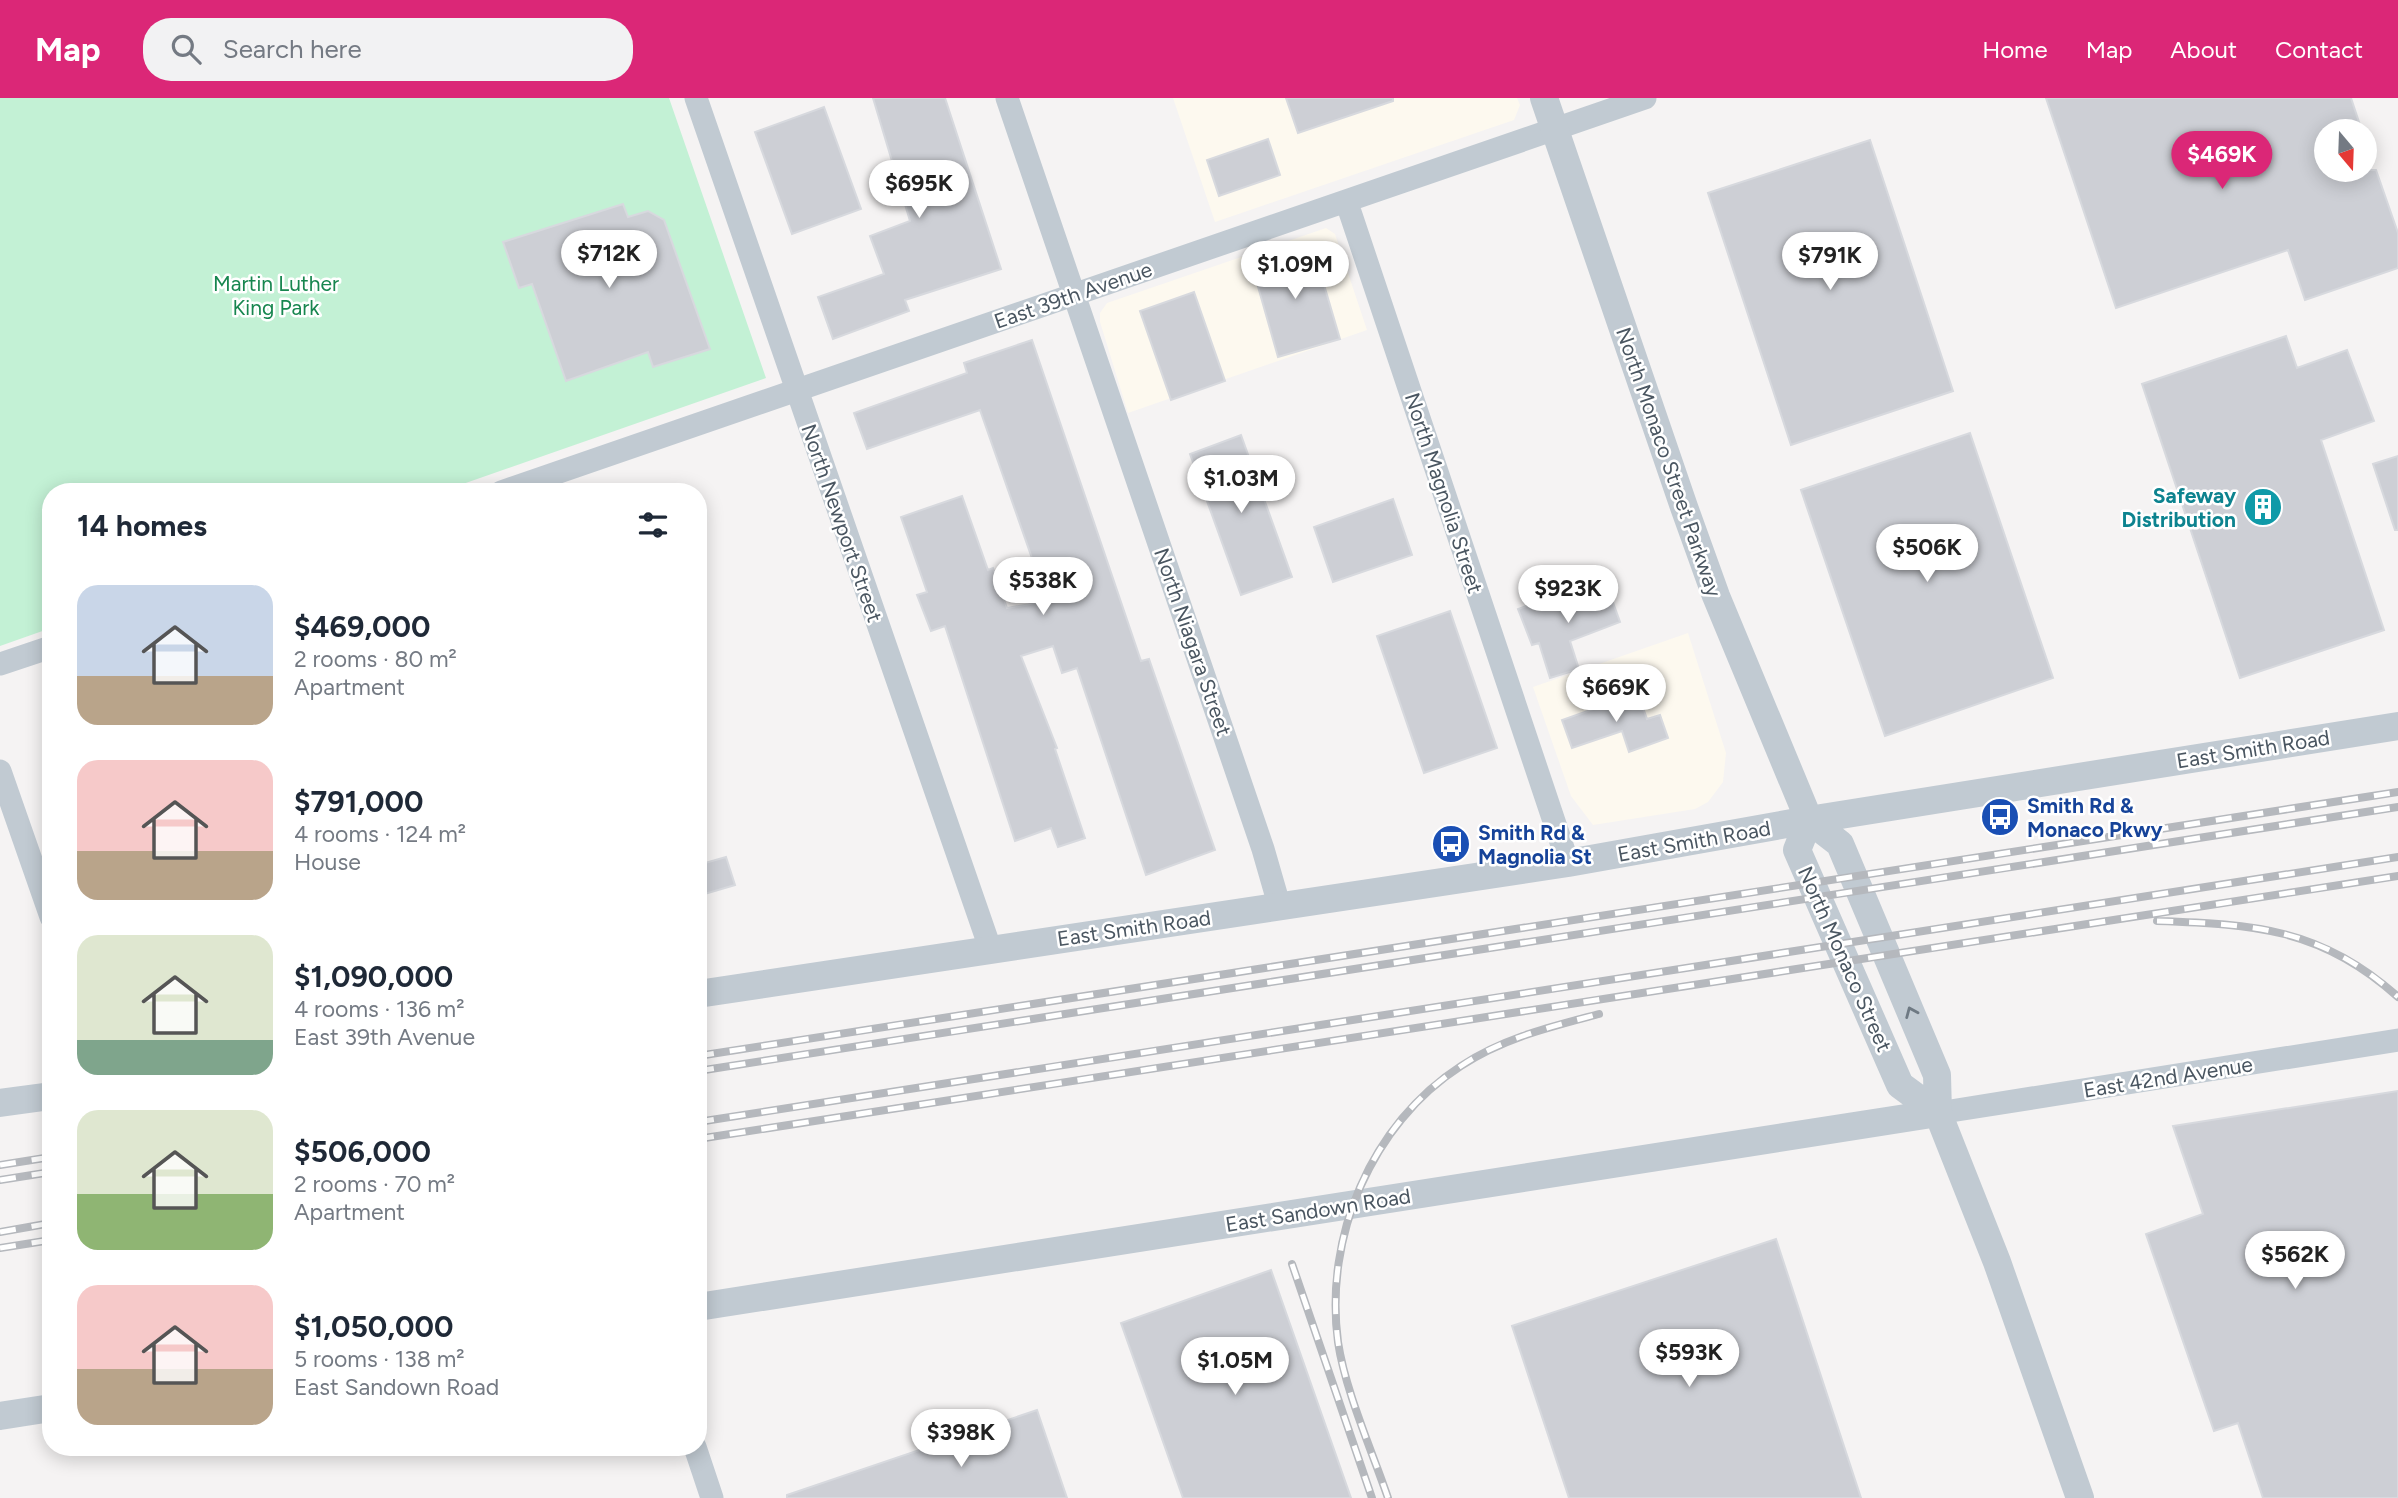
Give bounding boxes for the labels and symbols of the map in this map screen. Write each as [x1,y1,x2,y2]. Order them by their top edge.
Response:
north arrow [2314,119,2376,182]
pin: $469K [2173,132,2271,191]
pin: $695K [870,160,968,220]
pin: $712K [560,230,658,290]
pin: $791K [1781,232,1879,292]
pin: $1.09M [1238,242,1352,301]
street label: East 39th Avenue [991,256,1155,334]
park label: Martin Luther King Park [213,271,339,320]
street label: North Monaco Street Parkway [1611,324,1727,600]
street label: North Magnolia Street [1400,390,1488,596]
street label: North Newport Street [796,421,888,625]
pin: $1.03M [1184,456,1298,515]
place label: Safeway Distribution [2122,483,2237,532]
building icon: Safeway Distribution [2242,486,2284,528]
pin: $506K [1878,524,1976,584]
street label: North Niagara Street [1149,545,1237,739]
pin: $538K [994,558,1092,617]
pin: $923K [1519,566,1617,625]
pin: $669K [1567,664,1665,724]
street label: East Smith Road [2175,725,2331,773]
place label: Smith Rd & Monaco Pkwy [2027,793,2163,842]
bus stop icon: Smith Rd & Monaco Pkwy [1979,796,2021,838]
street label: East Smith Road [1616,815,1772,867]
place label: Smith Rd & Magnolia St [1478,820,1592,869]
bus stop icon: Smith Rd & Magnolia St [1430,823,1472,865]
street label: North Monaco Street [1793,862,1897,1056]
street label: East Smith Road [1056,905,1212,951]
one-way arrow [1905,1007,1919,1019]
street label: East 42nd Avenue [2082,1051,2254,1103]
street label: East Sandown Road [1224,1183,1412,1237]
pin: $562K [2246,1232,2344,1291]
pin: $593K [1640,1330,1738,1389]
pin: $1.05M [1178,1338,1292,1397]
pin: $398K [912,1410,1010,1469]

